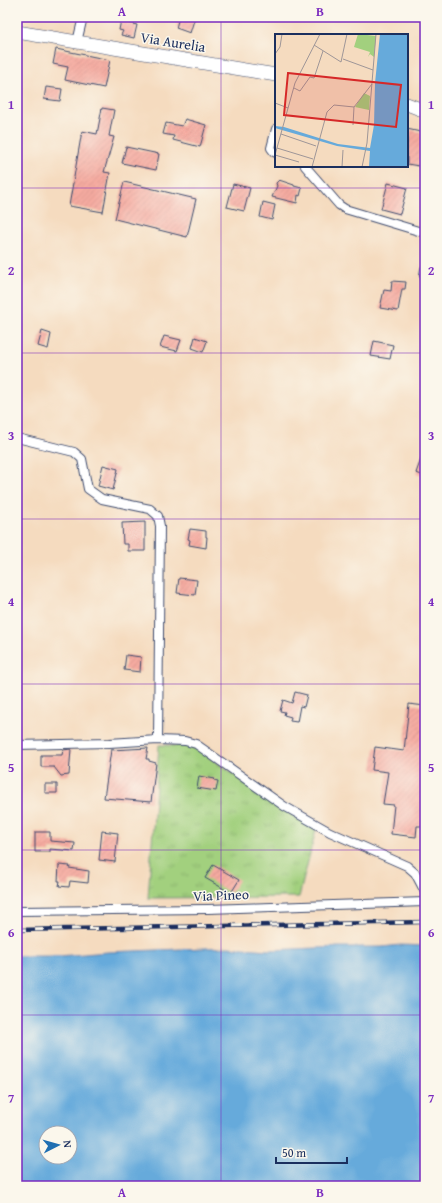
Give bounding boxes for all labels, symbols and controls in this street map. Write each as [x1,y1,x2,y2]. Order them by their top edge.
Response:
text: A [118,2,127,21]
text: B [316,2,324,21]
street label: Via Aurelia [139,27,207,57]
inset map [275,34,408,167]
text: 1 [8,95,14,114]
text: 1 [428,95,434,114]
text: 2 [8,261,15,280]
text: 2 [428,261,435,280]
text: 3 [8,426,14,445]
text: 3 [428,426,434,445]
text: 4 [8,592,15,611]
text: 4 [428,592,435,611]
text: 5 [8,758,15,777]
text: 5 [428,758,435,777]
street label: Via Pineo [193,884,249,906]
text: 6 [8,923,15,942]
text: 6 [428,923,435,942]
text: 7 [8,1089,15,1108]
text: 7 [428,1089,435,1108]
north arrow [38,1125,78,1165]
text: N [60,1139,76,1149]
scale bar [276,1139,347,1165]
text: 50 m [282,1144,306,1161]
text: A [118,1183,127,1202]
text: B [316,1183,324,1202]

